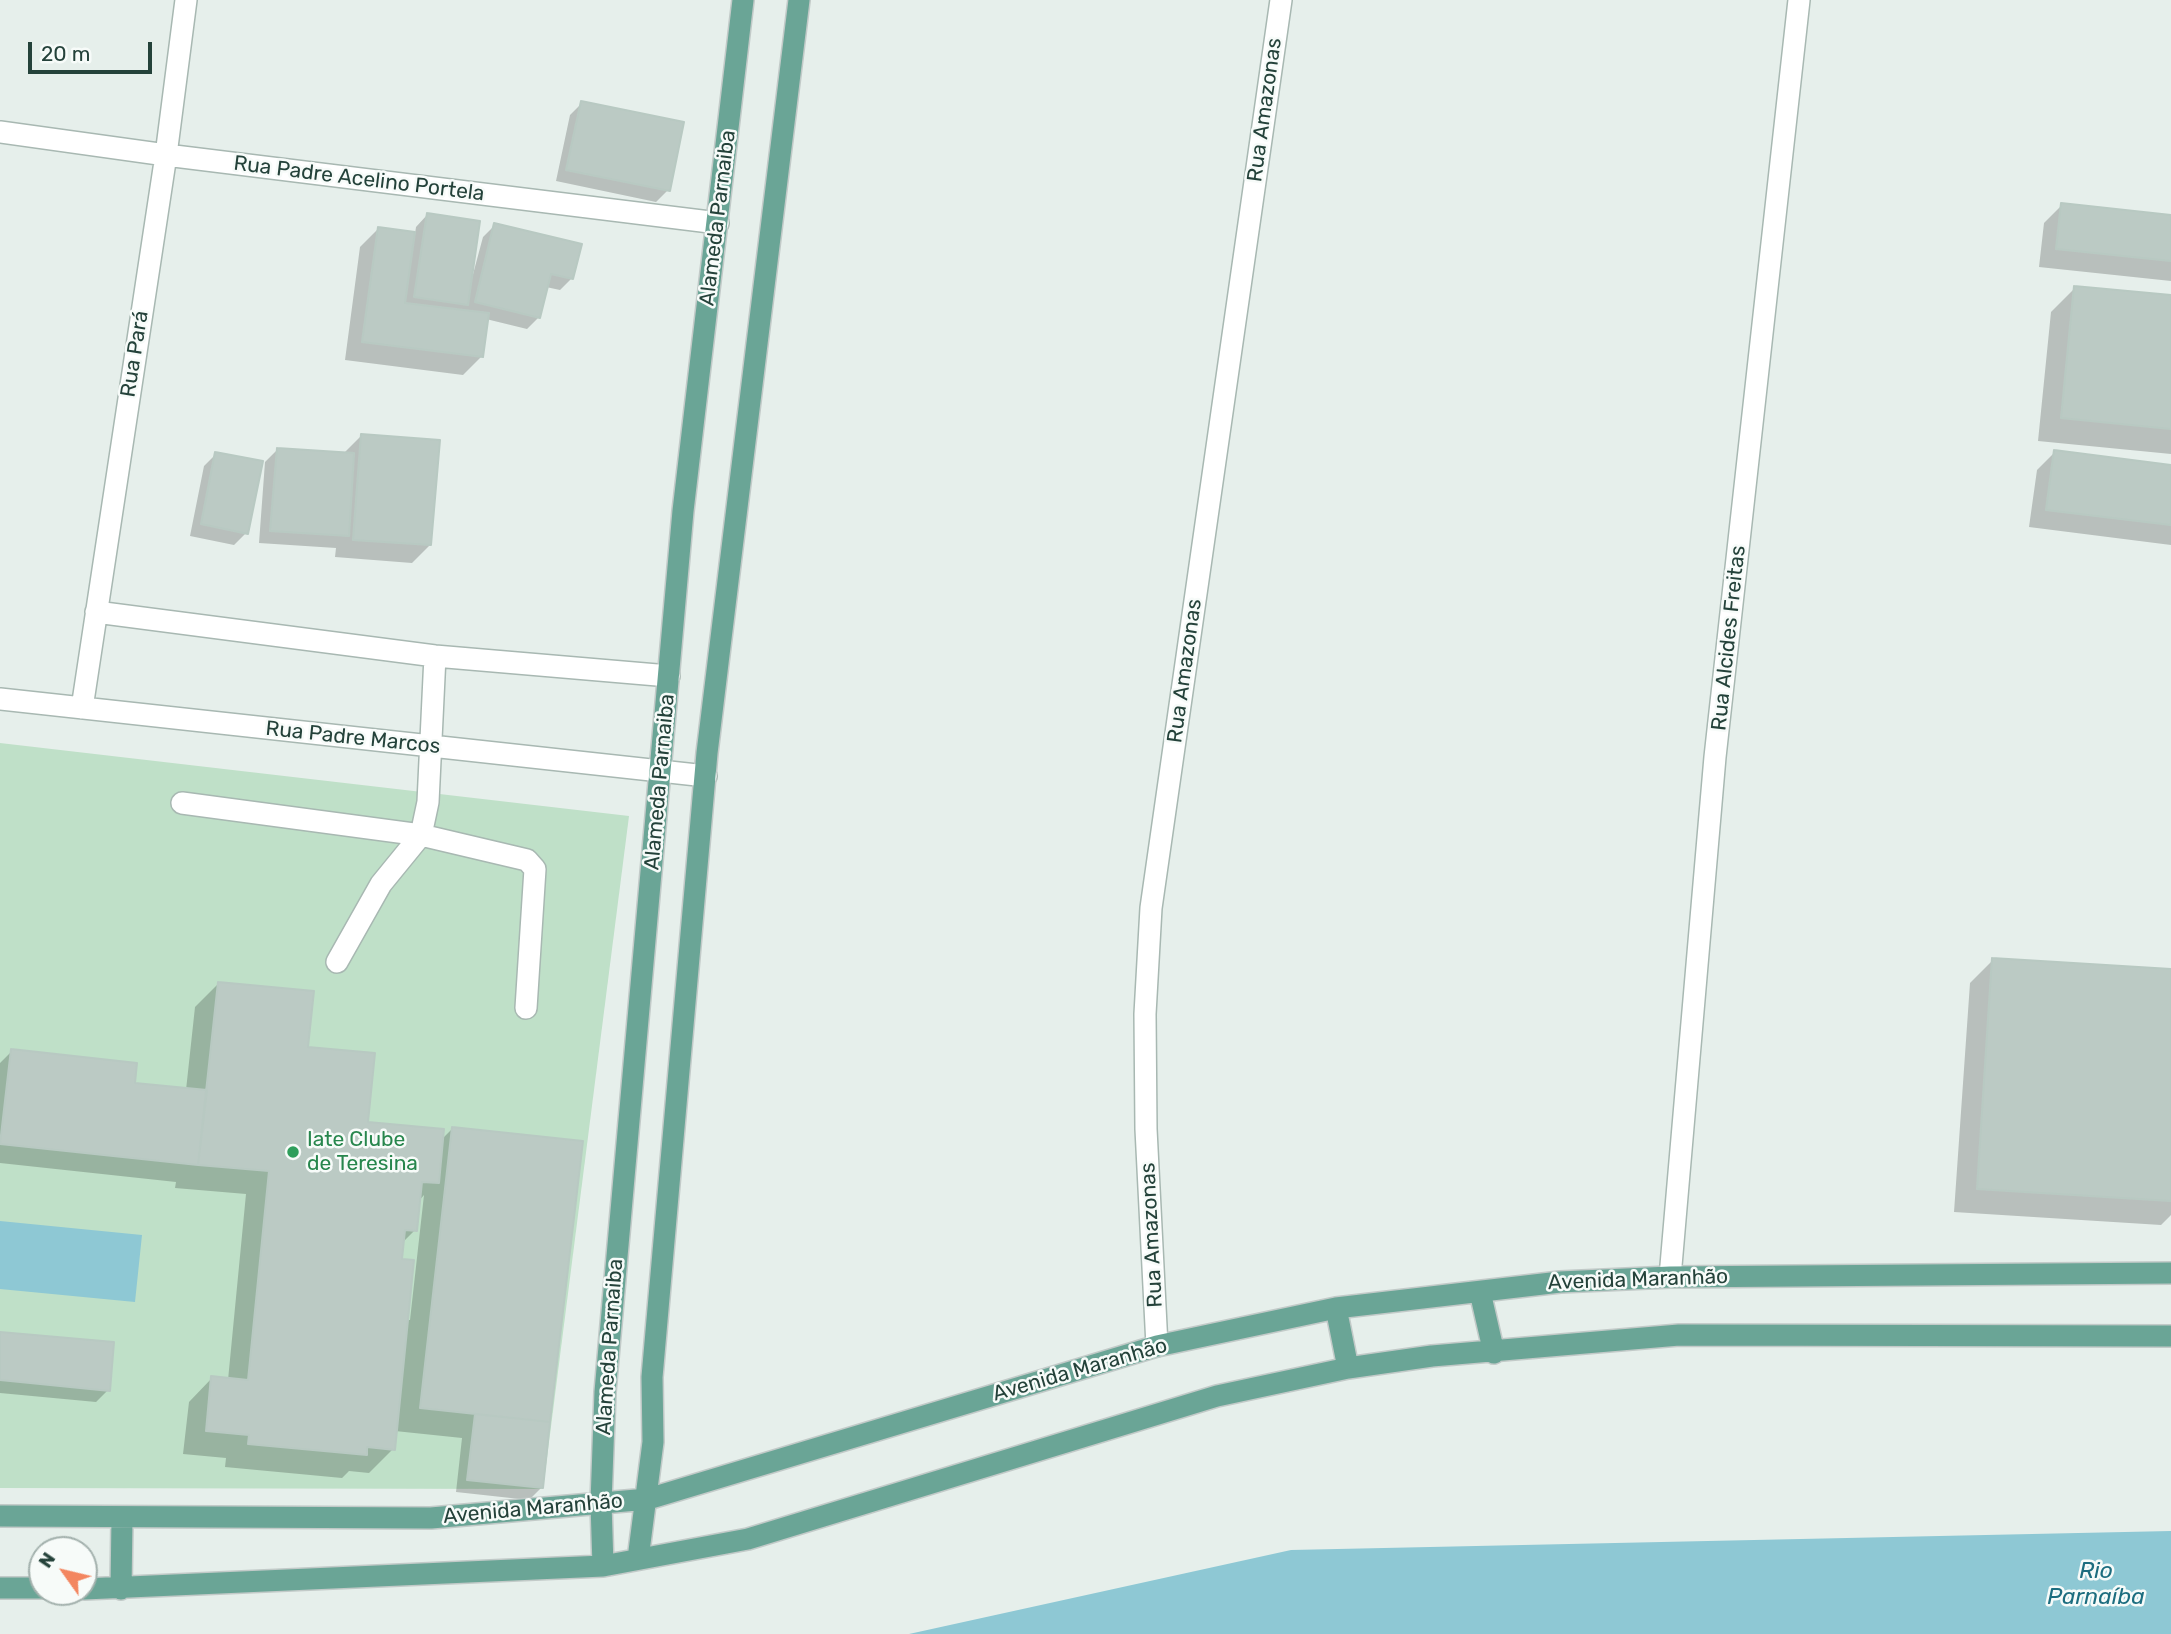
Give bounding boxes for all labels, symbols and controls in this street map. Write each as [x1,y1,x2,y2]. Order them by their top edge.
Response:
scale bar [32,28,156,72]
street label: Rua Amazonas [1242,36,1288,184]
text: 20 m [41,41,90,66]
street label: Alameda Parnaiba [695,129,741,307]
street label: Rua Padre Acelino Portela [232,151,486,207]
street label: Rua Pará [116,309,154,399]
street label: Rua Alcides Freitas [1707,544,1751,732]
street label: Rua Amazonas [1162,597,1208,745]
street label: Alameda Parnaiba [640,693,680,871]
street label: Rua Padre Marcos [264,716,442,760]
place label: Iate Clube de Teresina [307,1127,418,1177]
marker: Iate Clube de Teresina [285,1144,301,1160]
street label: Rua Amazonas [1136,1162,1168,1308]
street label: Alameda Parnaiba [591,1258,629,1436]
street label: Avenida Maranhão [1547,1264,1729,1296]
street label: Avenida Maranhão [990,1333,1170,1407]
street label: Avenida Maranhão [442,1489,624,1529]
north arrow [28,1536,98,1606]
text: N [33,1548,60,1572]
water label: Rio Parnaíba [2047,1557,2145,1611]

